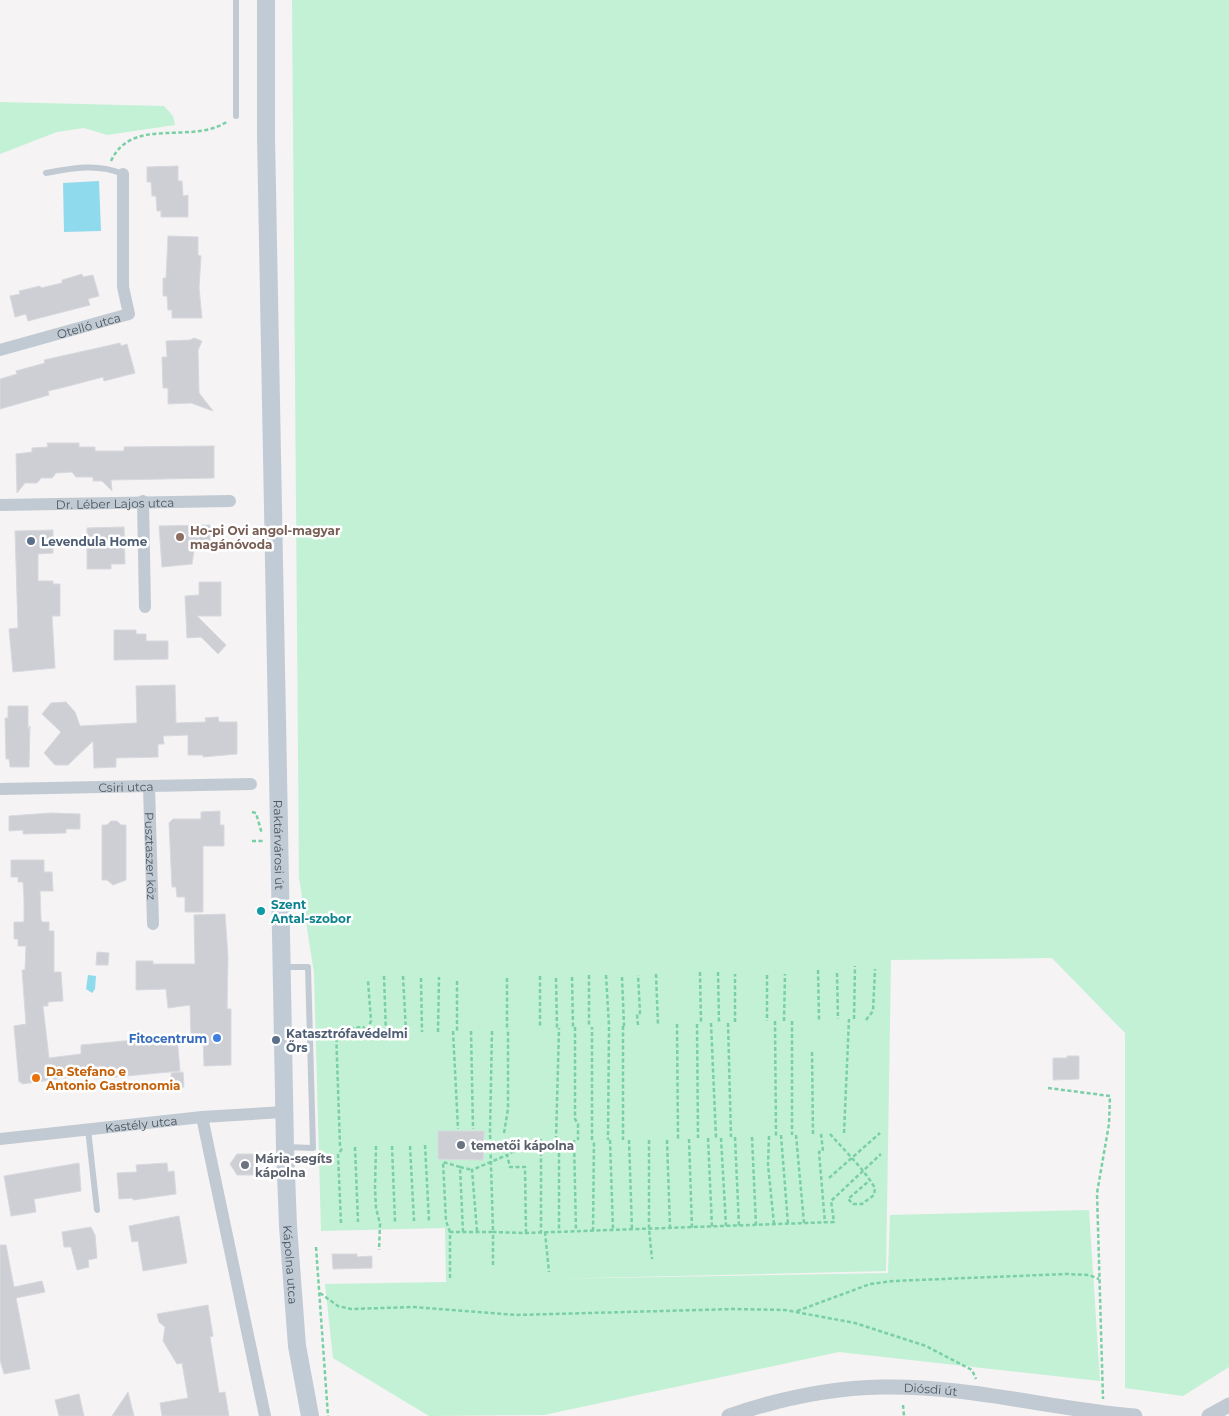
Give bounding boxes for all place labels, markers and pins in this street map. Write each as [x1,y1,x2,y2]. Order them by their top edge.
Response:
place label: Ho-pi Ovi angol-magyar magánóvoda [190,523,340,552]
marker: Ho-pi Ovi angol-magyar magánóvoda [174,531,186,543]
place label: Levendula Home [41,534,148,549]
marker: Levendula Home [25,535,37,547]
place label: Szent Antal-szobor [270,897,351,926]
marker: Szent Antal-szobor [255,905,267,917]
place label: Katasztrófavédelmi Őrs [286,1026,408,1055]
place label: Fitocentrum [129,1031,207,1046]
marker: Fitocentrum [211,1032,223,1044]
marker: Katasztrófavédelmi Őrs [270,1034,282,1046]
place label: Da Stefano e Antonio Gastronomia [45,1064,181,1093]
marker: Da Stefano e Antonio Gastronomia [30,1072,42,1084]
place label: temetői kápolna [471,1138,574,1153]
marker: temetői kápolna [455,1139,467,1151]
place label: Mária-segíts kápolna [255,1151,333,1180]
marker: Mária-segíts kápolna [239,1159,251,1171]

